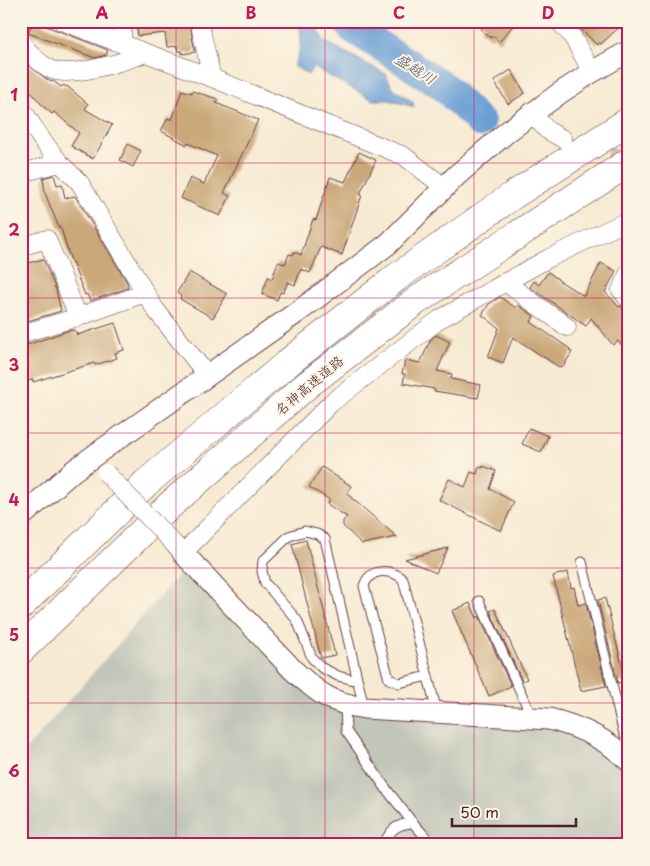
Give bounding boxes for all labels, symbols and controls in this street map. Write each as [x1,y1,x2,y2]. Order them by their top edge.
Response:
text: A [96,0,109,24]
text: B [246,0,257,24]
text: C [393,0,405,24]
text: D [542,0,554,24]
water label: 盛越川 [391,46,441,90]
text: 1 [10,82,18,106]
text: 2 [8,217,20,241]
street label: 名神高速道路 [270,350,348,420]
text: 3 [9,352,19,376]
text: 4 [9,487,20,511]
text: 5 [9,622,19,646]
text: 6 [8,758,20,782]
scale bar [452,796,576,828]
text: 50 m [460,800,499,823]

